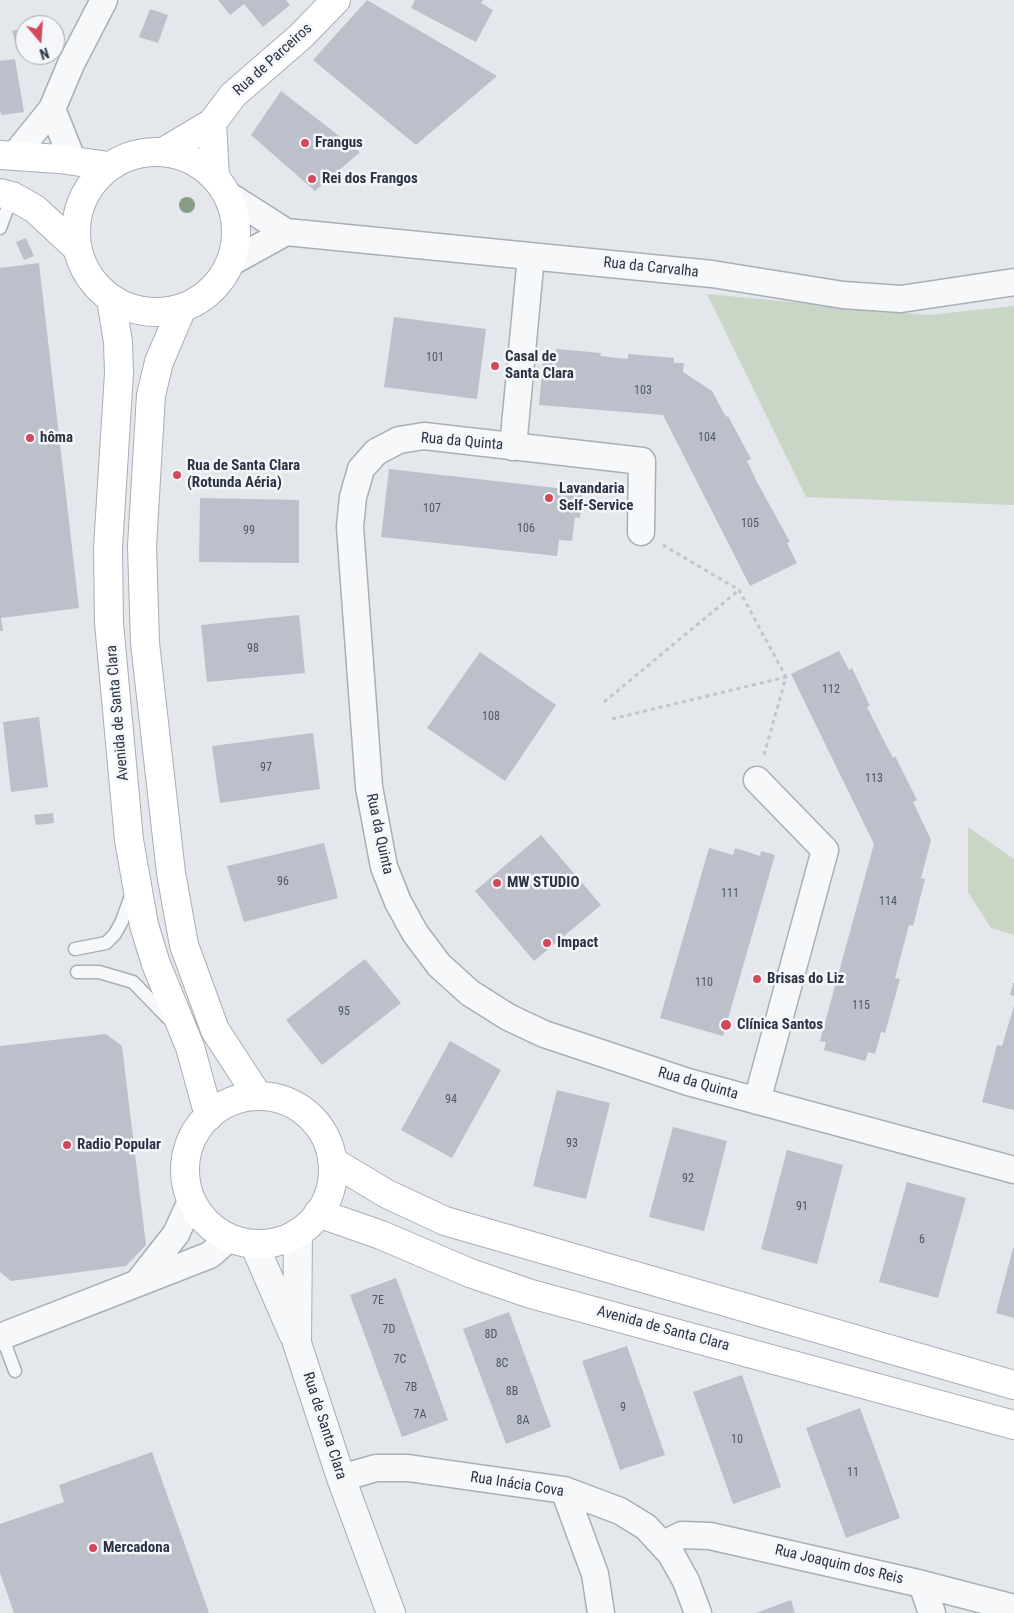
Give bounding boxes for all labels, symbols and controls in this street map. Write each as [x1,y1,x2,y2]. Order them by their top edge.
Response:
north arrow [15,15,65,65]
street label: Rua de Parceiros [230,20,316,100]
text: N [38,44,51,62]
place label: Frangus [315,134,363,152]
marker: Frangus [299,137,311,149]
place label: Rei dos Frangos [322,170,418,188]
marker: Rei dos Frangos [306,173,318,185]
street label: Rua da Carvalha [602,254,700,282]
place label: Casal de Santa Clara [505,348,574,383]
house number: 101 [426,351,444,365]
marker: Casal de Santa Clara [489,360,501,372]
house number: 103 [634,384,652,398]
place label: hôma [40,429,73,447]
street label: Rua da Quinta [420,429,504,455]
house number: 104 [698,431,716,445]
marker: hôma [24,432,36,444]
place label: Rua de Santa Clara (Rotunda Aéria) [187,457,300,492]
marker: Rua de Santa Clara (Rotunda Aéria) [171,469,183,481]
place label: Lavandaria Self-Service [559,480,633,515]
marker: Lavandaria Self-Service [543,492,555,504]
house number: 107 [423,502,441,516]
house number: 105 [741,517,759,531]
house number: 106 [517,522,535,536]
house number: 99 [243,524,255,538]
house number: 98 [247,642,259,656]
street label: Avenida de Santa Clara [103,644,133,782]
house number: 112 [822,683,840,697]
house number: 108 [482,710,500,724]
house number: 97 [260,761,272,775]
house number: 113 [865,772,883,786]
street label: Rua da Quinta [362,792,396,876]
place label: MW STUDIO [507,874,579,892]
house number: 96 [277,875,289,889]
marker: MW STUDIO [491,877,503,889]
house number: 111 [721,887,739,901]
house number: 114 [879,895,897,909]
place label: Impact [557,934,598,952]
marker: Impact [541,937,553,949]
place label: Brisas do Liz [767,970,844,988]
marker: Brisas do Liz [751,973,763,985]
house number: 110 [695,976,713,990]
house number: 115 [852,999,870,1013]
house number: 95 [338,1005,350,1019]
place label: Clínica Santos [737,1016,823,1034]
marker: Clínica Santos [719,1018,733,1032]
street label: Rua da Quinta [656,1064,740,1104]
house number: 94 [445,1093,457,1107]
place label: Radio Popular [77,1136,161,1154]
house number: 93 [566,1137,578,1151]
marker: Radio Popular [61,1139,73,1151]
house number: 92 [682,1172,694,1186]
house number: 91 [796,1200,808,1214]
house number: 6 [919,1233,925,1247]
house number: 7E [372,1294,384,1308]
street label: Avenida de Santa Clara [595,1303,731,1355]
house number: 7D [383,1323,395,1337]
house number: 8D [485,1328,497,1342]
house number: 7C [394,1353,406,1367]
house number: 8C [496,1357,508,1371]
street label: Rua de Santa Clara [298,1370,350,1482]
house number: 7B [405,1381,417,1395]
house number: 8B [506,1385,518,1399]
house number: 9 [620,1401,626,1415]
house number: 7A [414,1408,426,1422]
house number: 8A [517,1414,529,1428]
house number: 10 [731,1433,743,1447]
house number: 11 [847,1466,859,1480]
street label: Rua Inácia Cova [469,1469,565,1501]
place label: Mercadona [103,1539,170,1557]
street label: Rua Joaquim dos Reis [773,1541,905,1589]
marker: Mercadona [87,1542,99,1554]

